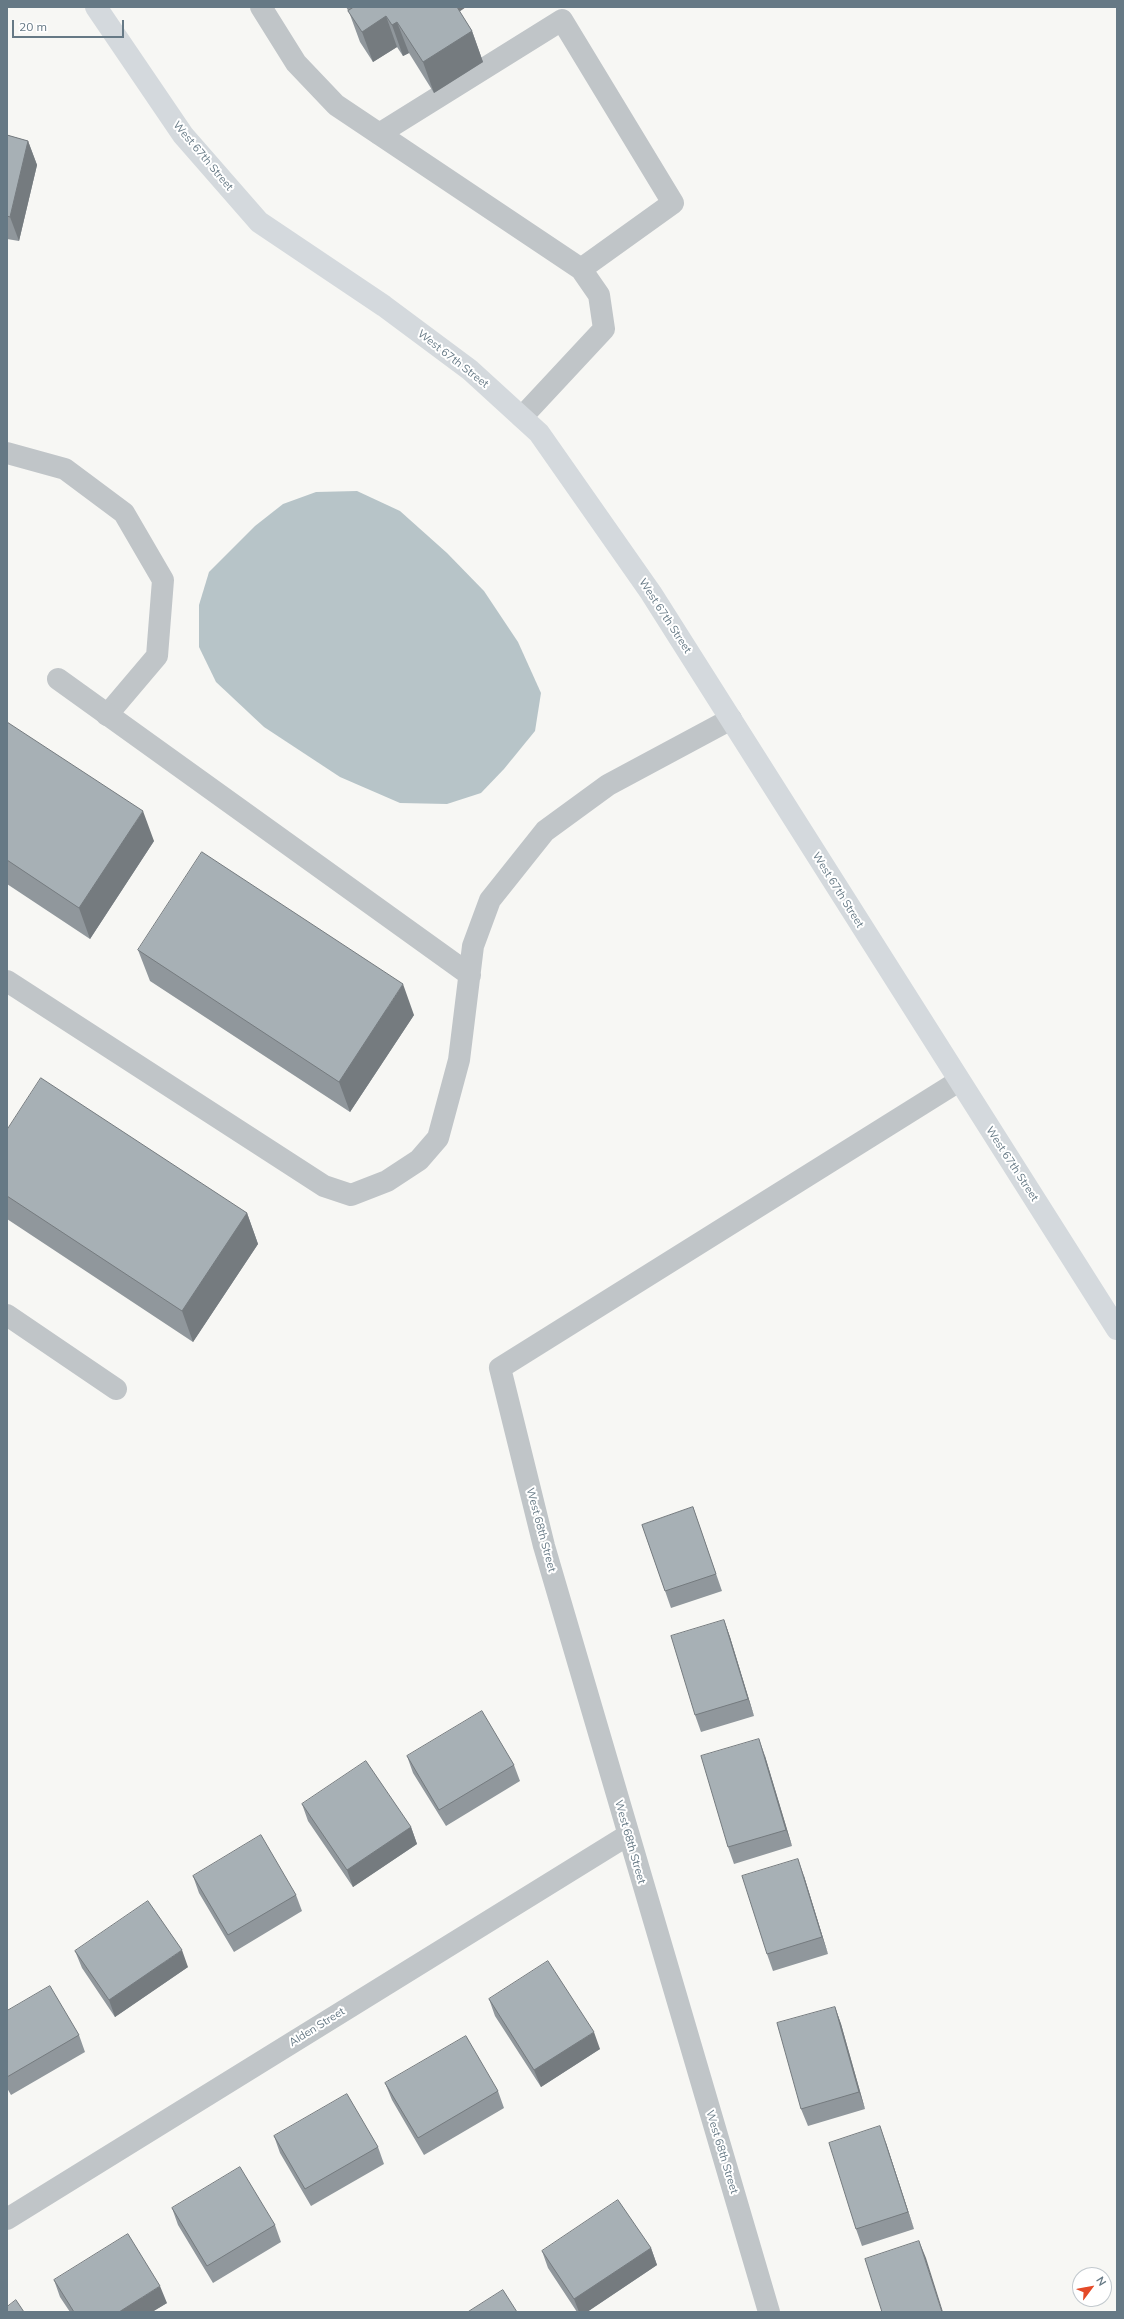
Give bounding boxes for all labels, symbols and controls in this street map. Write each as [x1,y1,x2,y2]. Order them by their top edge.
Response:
scale bar [14,12,126,38]
text: 20 m [19,19,47,34]
street label: West 67th Street [170,119,236,193]
street label: West 67th Street [415,327,491,391]
street label: West 67th Street [636,576,694,656]
street label: West 67th Street [809,850,867,930]
street label: West 67th Street [983,1124,1041,1204]
street label: West 68th Street [523,1487,559,1573]
street label: West 68th Street [612,1799,648,1885]
street label: Alden Street [287,2005,347,2049]
street label: West 68th Street [703,2109,741,2195]
north arrow [1072,2267,1112,2307]
text: N [1093,2274,1109,2288]

